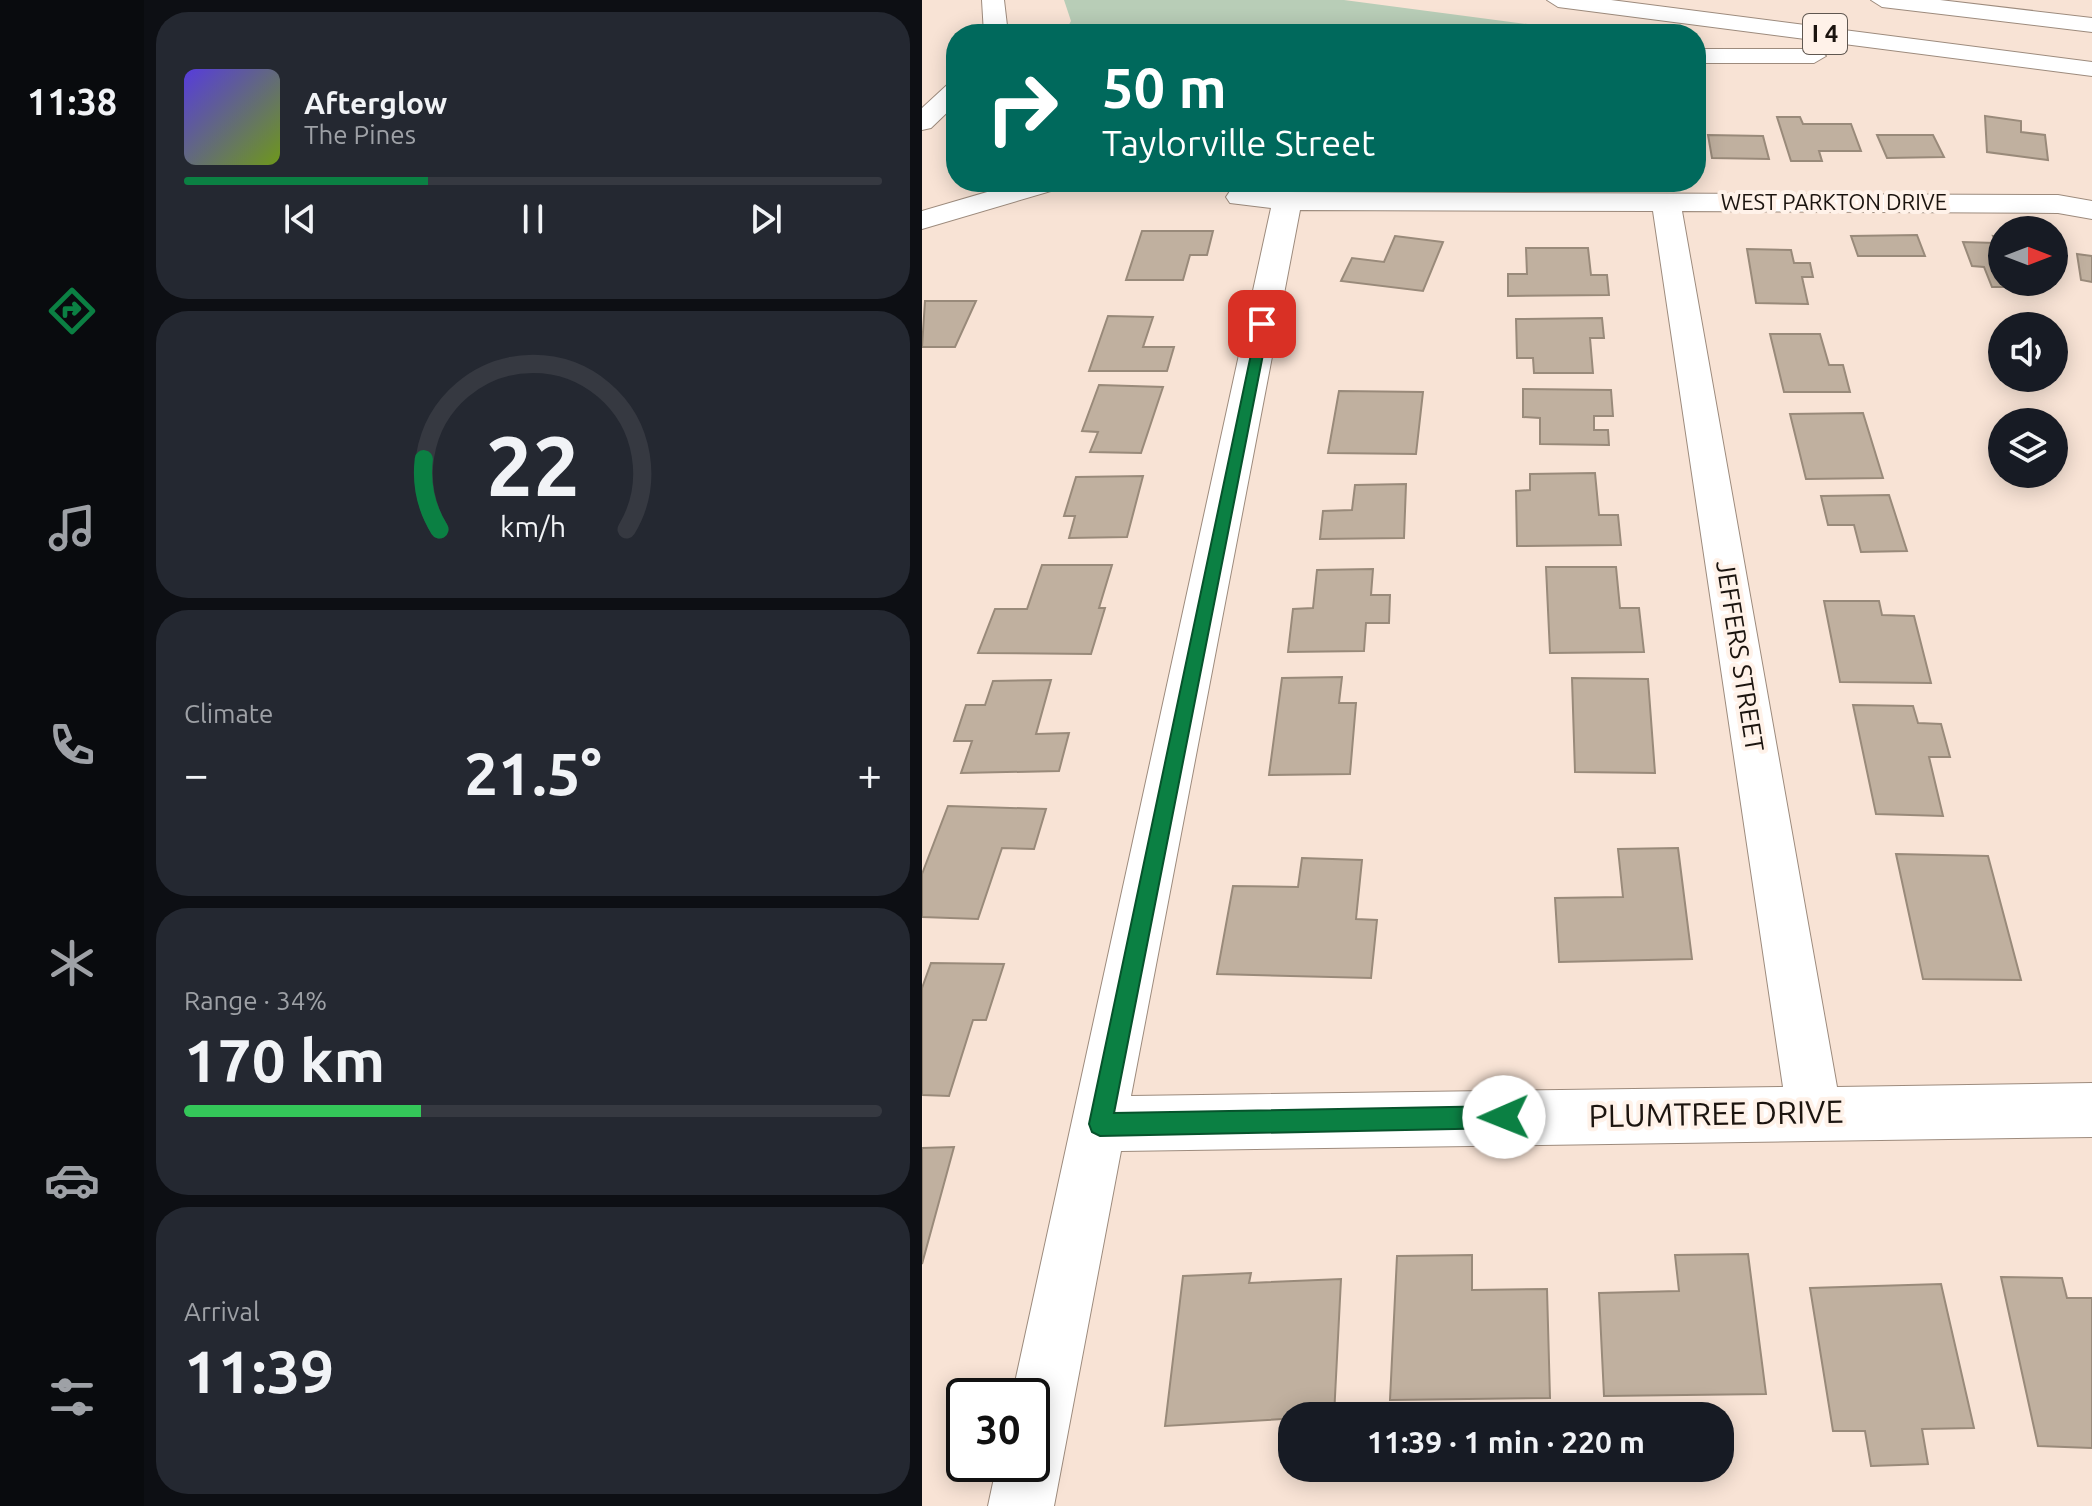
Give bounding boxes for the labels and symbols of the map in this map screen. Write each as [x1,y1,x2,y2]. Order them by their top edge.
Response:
road number: I 4 [1803,14,1847,54]
street label: WEST PARKTON DRIVE [1721,189,1947,214]
north arrow [1988,216,2068,296]
pin [1228,290,1296,358]
street label: JEFFERS STREET [1711,558,1770,754]
position arrow [1462,1075,1546,1159]
street label: PLUMTREE DRIVE [1588,1093,1844,1133]
speed limit sign: 30 [946,1378,1050,1482]

